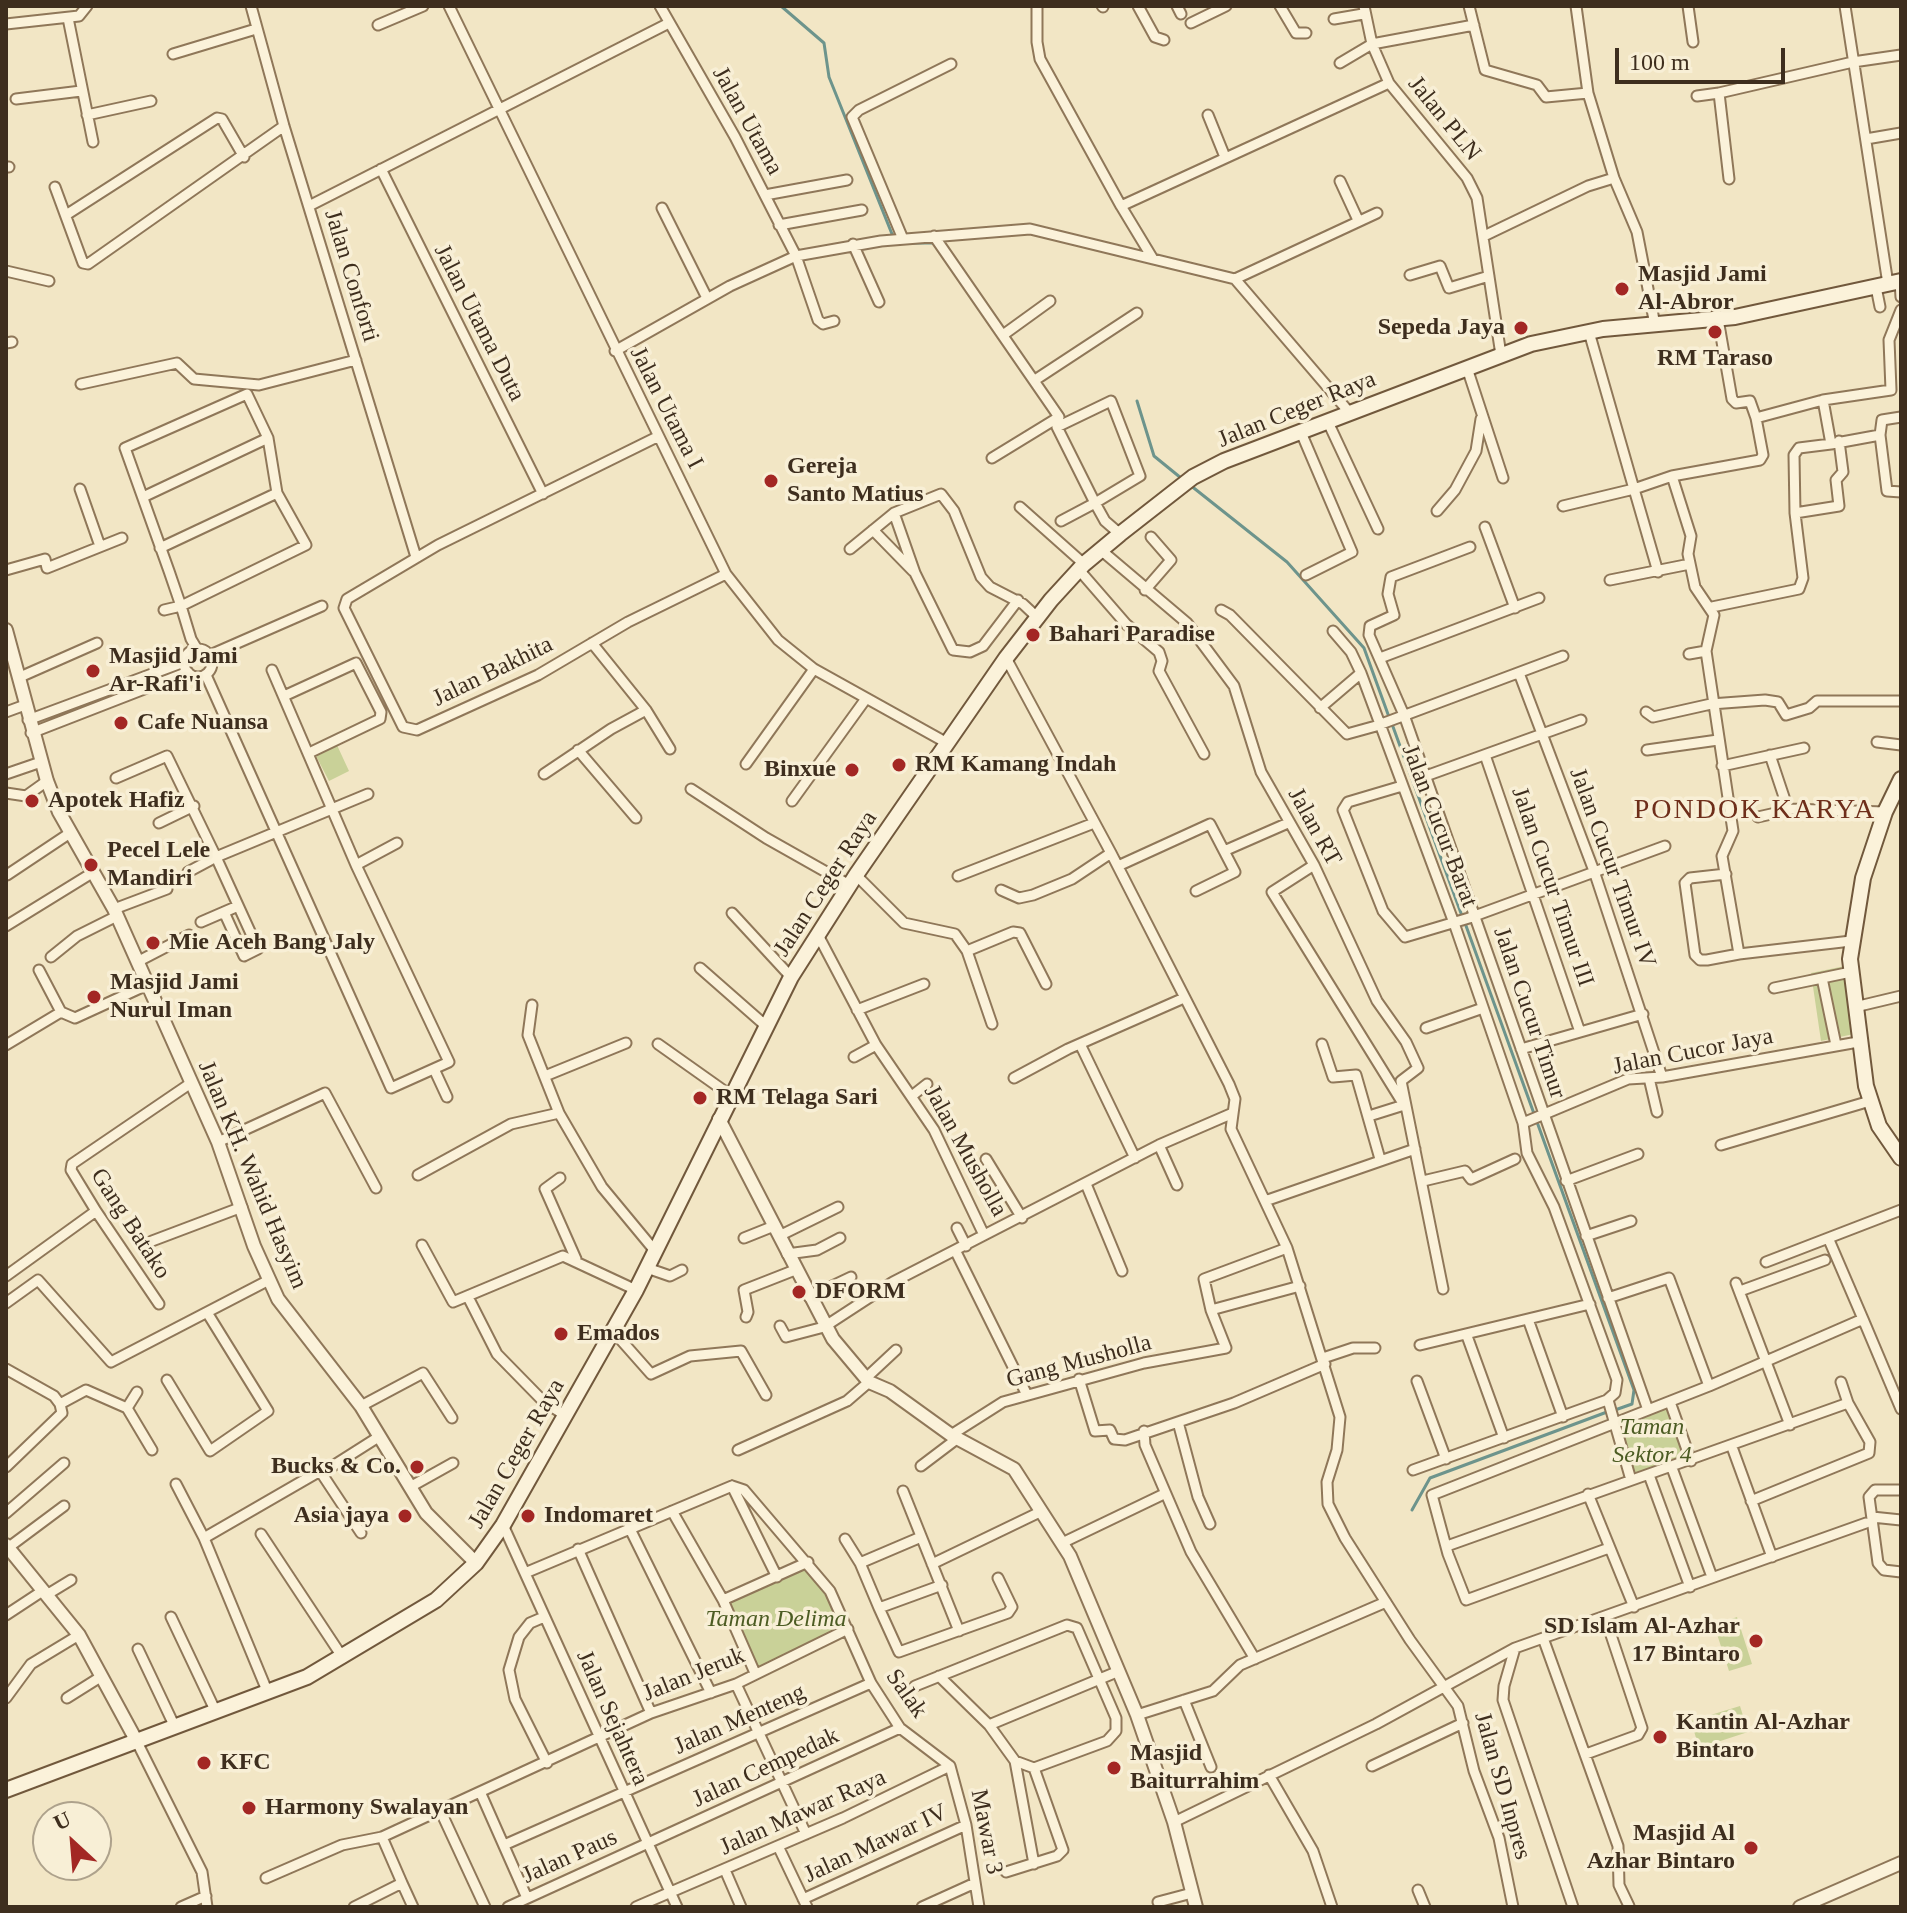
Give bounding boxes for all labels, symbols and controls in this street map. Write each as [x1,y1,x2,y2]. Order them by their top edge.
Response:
scale bar [1619,32,1789,82]
text: 100 m [1629,49,1690,75]
street label: Jalan Utama [705,62,789,180]
street label: Jalan PLN [1401,71,1487,167]
street label: Jalan Conforti [317,206,385,346]
street label: Jalan Utama Duta [427,240,531,406]
place label: Masjid Jami Al-Abror [1638,261,1767,317]
marker: Masjid Jami Al-Abror [1613,280,1631,298]
place label: Sepeda Jaya [1378,314,1505,342]
marker: Sepeda Jaya [1512,319,1530,337]
marker: RM Taraso [1706,323,1724,341]
street label: Jalan Utama I [623,342,709,474]
place label: RM Taraso [1657,345,1773,373]
street label: Jalan Ceger Raya [1214,365,1380,455]
place label: Gereja Santo Matius [787,453,924,509]
marker: Gereja Santo Matius [762,472,780,490]
place label: Bahari Paradise [1049,621,1215,649]
marker: Bahari Paradise [1024,626,1042,644]
street label: Jalan Bakhita [428,631,558,713]
place label: Masjid Jami Ar-Rafi'i [109,643,238,699]
marker: Masjid Jami Ar-Rafi'i [84,662,102,680]
place label: Cafe Nuansa [137,709,268,737]
marker: Cafe Nuansa [112,714,130,732]
street label: Jalan Cucur Barat [1395,741,1483,911]
place label: RM Kamang Indah [915,751,1116,779]
place label: Binxue [764,756,836,784]
marker: RM Kamang Indah [890,756,908,774]
marker: Binxue [843,761,861,779]
street label: Jalan Cucur Timur IV [1562,764,1662,972]
street label: Jalan RT [1281,783,1347,871]
street label: Jalan Cucur Timur III [1504,783,1600,991]
place label: Apotek Hafiz [48,787,185,815]
marker: Apotek Hafiz [23,792,41,810]
district label: PONDOK KARYA [1634,794,1876,828]
street label: Jalan Ceger Raya [768,806,884,962]
place label: Pecel Lele Mandiri [107,837,210,893]
marker: Pecel Lele Mandiri [82,856,100,874]
street label: Jalan Cucur Timur [1486,924,1572,1102]
place label: Mie Aceh Bang Jaly [169,929,375,957]
marker: Mie Aceh Bang Jaly [144,934,162,952]
place label: Masjid Jami Nurul Iman [110,969,239,1025]
marker: Masjid Jami Nurul Iman [85,988,103,1006]
street label: Jalan Cucor Jaya [1610,1022,1776,1082]
street label: Jalan KH. Wahid Hasyim [191,1057,313,1293]
street label: Jalan Musholla [917,1080,1013,1222]
place label: RM Telaga Sari [716,1084,878,1112]
marker: RM Telaga Sari [691,1089,709,1107]
street label: Gang Batako [84,1163,176,1285]
place label: DFORM [815,1278,906,1306]
marker: DFORM [790,1283,808,1301]
place label: Emados [577,1320,660,1348]
marker: Emados [552,1325,570,1343]
street label: Gang Musholla [1003,1329,1155,1395]
street label: Jalan Ceger Raya [463,1374,571,1534]
park label: Taman Sektor 4 [1612,1414,1692,1470]
place label: Bucks & Co. [271,1453,401,1481]
marker: Bucks & Co. [408,1458,426,1476]
place label: Asia jaya [294,1502,389,1530]
place label: Indomaret [544,1502,653,1530]
marker: Asia jaya [396,1507,414,1525]
marker: Indomaret [519,1507,537,1525]
park label: Taman Delima [705,1606,847,1634]
place label: SD Islam Al-Azhar 17 Bintaro [1544,1613,1740,1669]
marker: SD Islam Al-Azhar 17 Bintaro [1747,1632,1765,1650]
street label: Jalan Jeruk [639,1642,749,1708]
street label: Jalan Sejahtera [569,1646,655,1790]
street label: Salak [879,1664,933,1724]
street label: Jalan Menteng [670,1678,810,1762]
street label: Jalan SD Inpres [1467,1709,1537,1863]
place label: Kantin Al-Azhar Bintaro [1676,1709,1850,1765]
street label: Jalan Cempedak [688,1722,844,1814]
marker: Kantin Al-Azhar Bintaro [1651,1728,1669,1746]
place label: Masjid Baiturrahim [1130,1740,1259,1796]
place label: KFC [220,1749,271,1777]
marker: KFC [195,1754,213,1772]
marker: Masjid Baiturrahim [1105,1759,1123,1777]
street label: Jalan Mawar Raya [716,1764,890,1862]
street label: Mawar 3 [964,1787,1008,1877]
place label: Harmony Swalayan [265,1794,468,1822]
street label: Jalan Mawar IV [800,1798,952,1890]
marker: Harmony Swalayan [240,1799,258,1817]
north arrow [32,1801,112,1881]
text: U [50,1806,75,1835]
place label: Masjid Al Azhar Bintaro [1587,1820,1735,1876]
street label: Jalan Paus [518,1823,622,1891]
marker: Masjid Al Azhar Bintaro [1742,1839,1760,1857]

